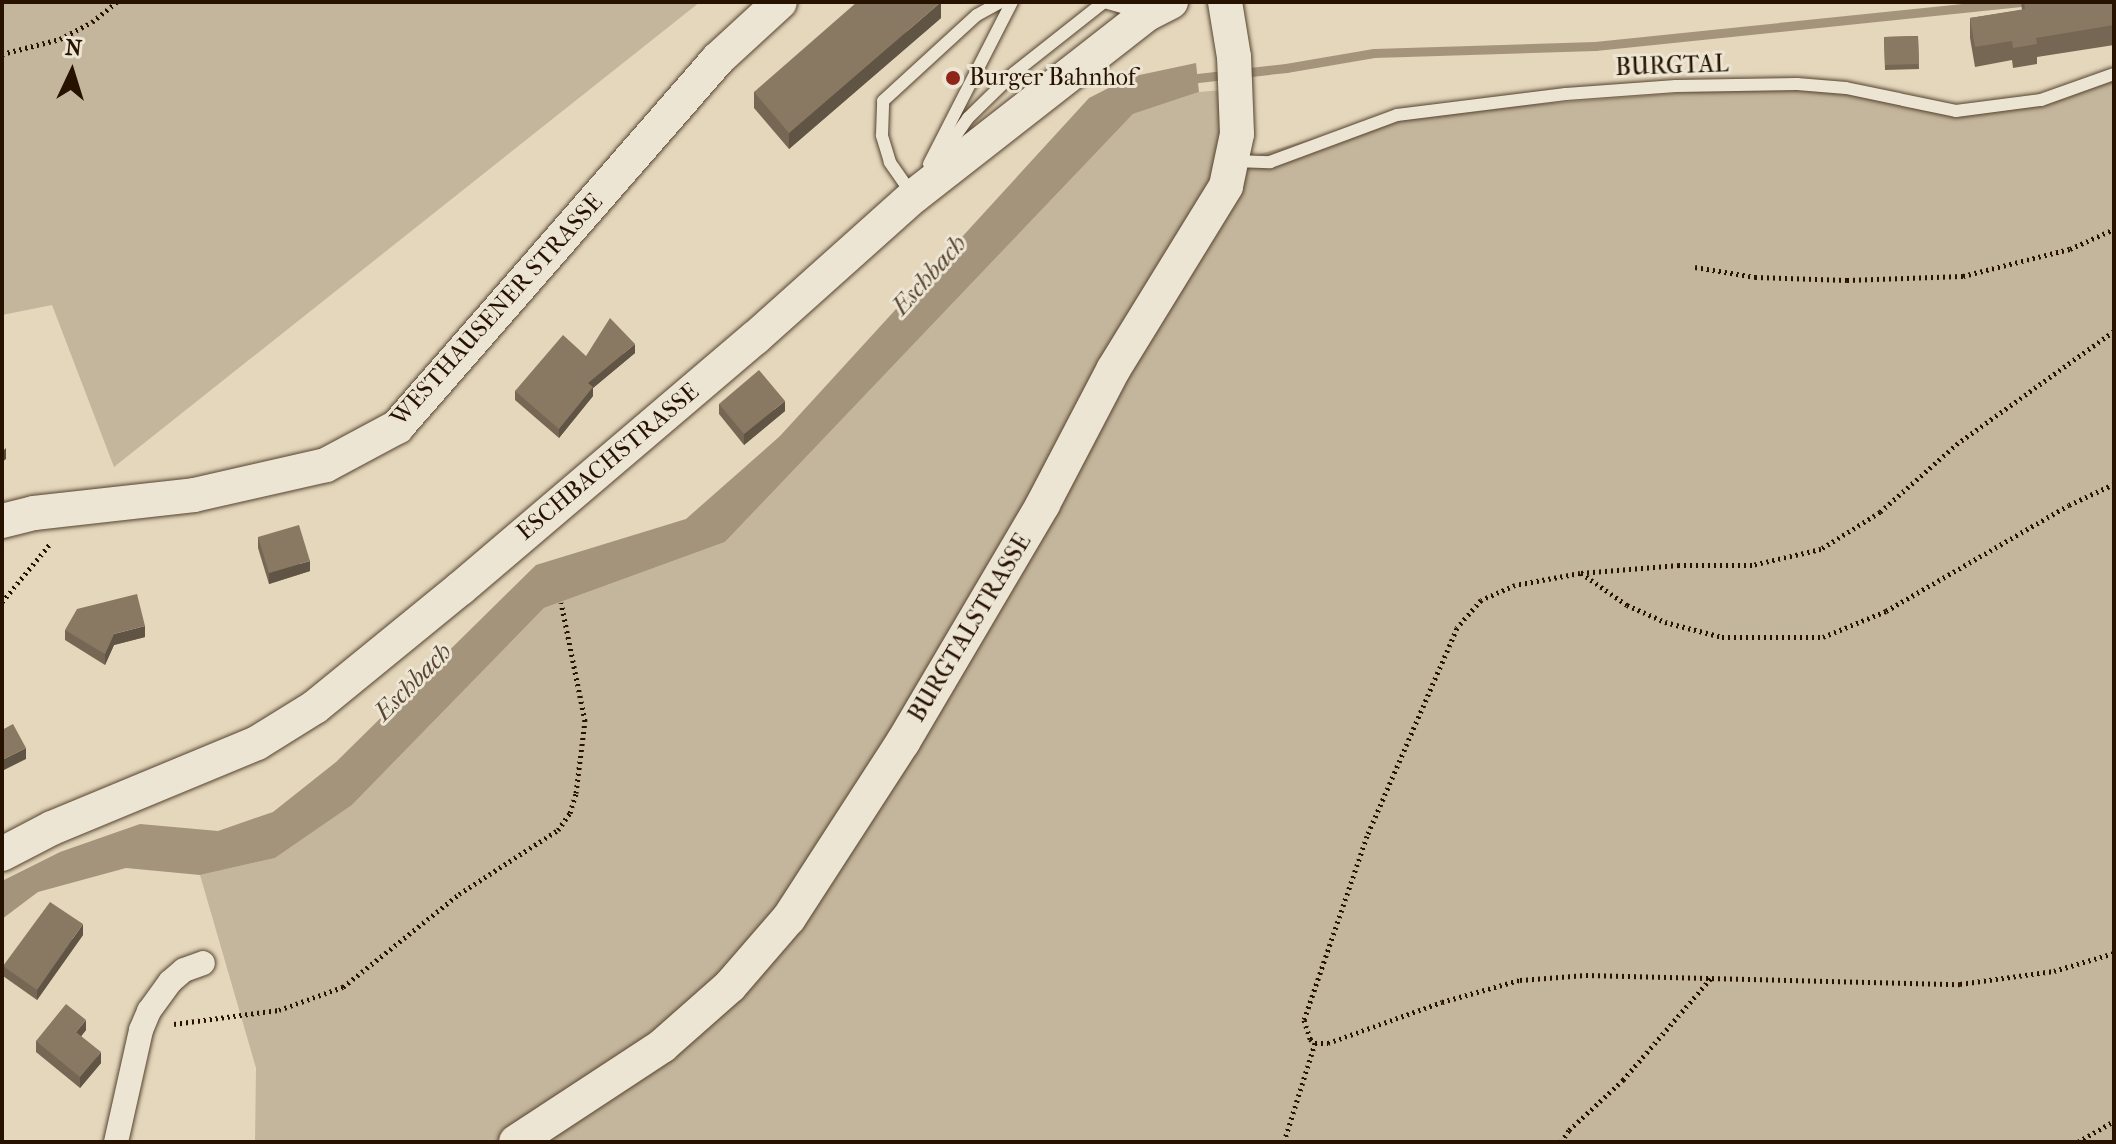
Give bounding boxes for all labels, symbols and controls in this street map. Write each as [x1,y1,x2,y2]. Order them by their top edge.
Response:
north arrow [32,32,112,112]
text: N [64,35,83,62]
street label: BURGTAL [1615,50,1729,82]
place label: Burger Bahnhof [969,64,1136,92]
marker: Burger Bahnhof [944,69,962,87]
street label: WESTHAUSENER STRASSE [385,188,609,432]
water label: Eschbach [885,228,973,322]
street label: ESCHBACHSTRASSE [511,377,705,547]
street label: BURGTALSTRASSE [902,529,1038,727]
water label: Eschbach [368,637,458,727]

